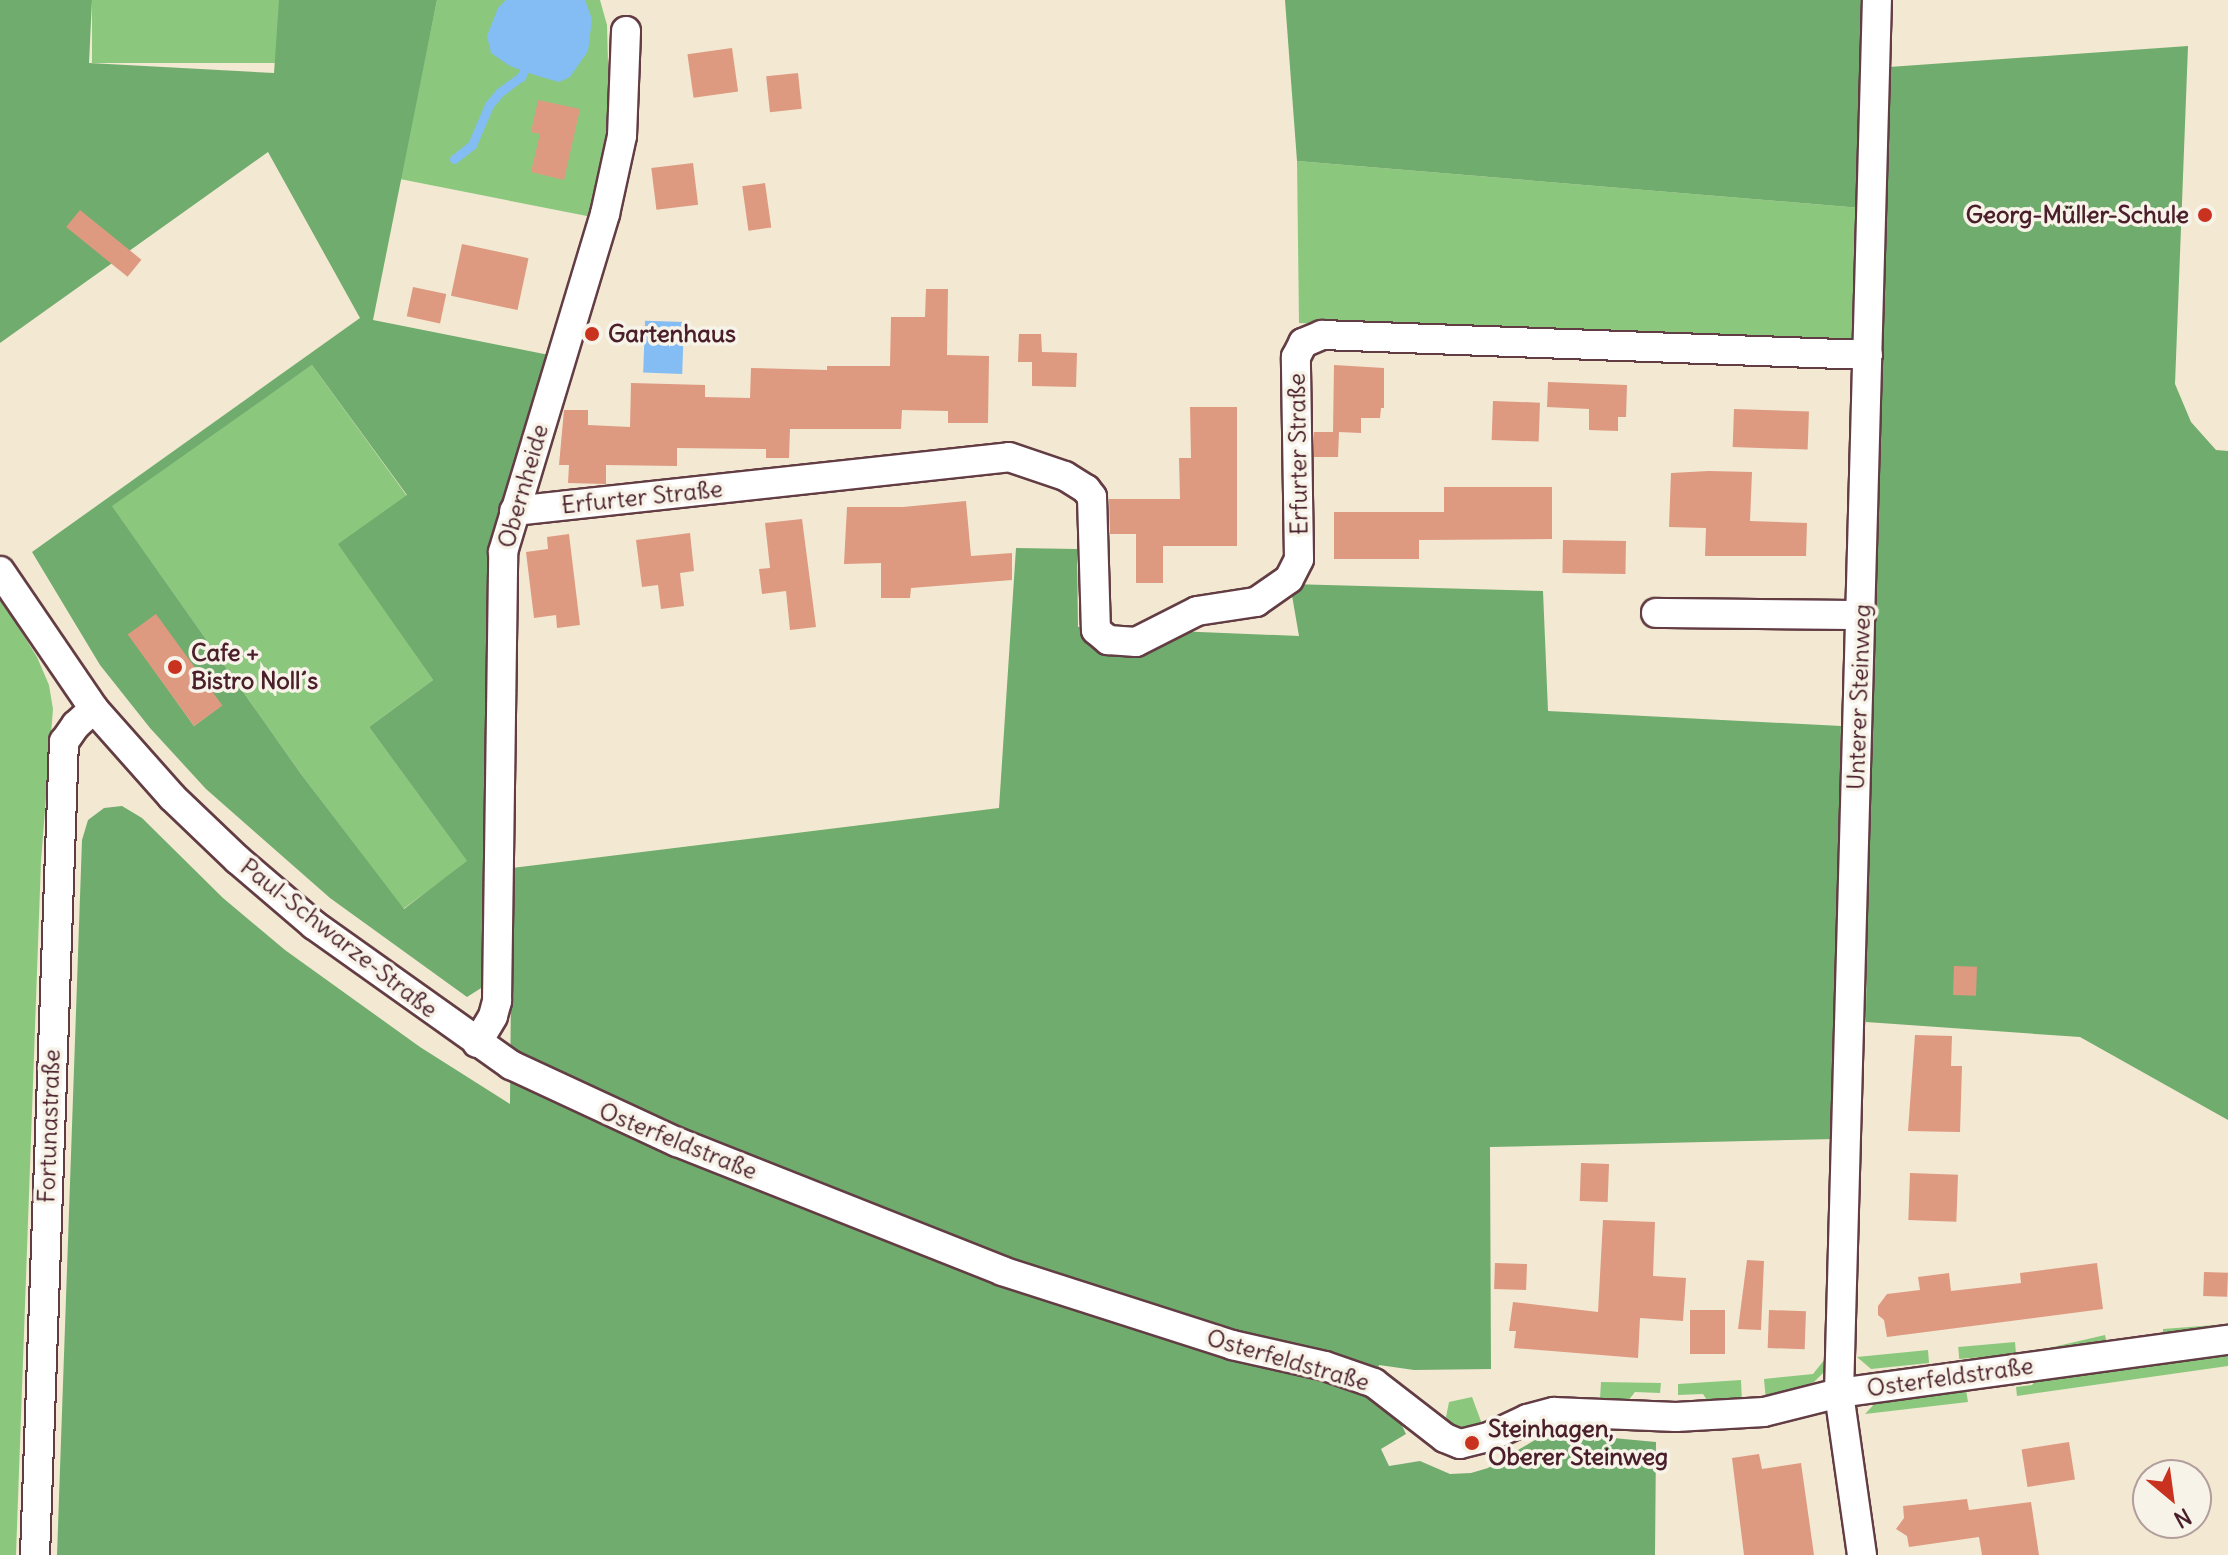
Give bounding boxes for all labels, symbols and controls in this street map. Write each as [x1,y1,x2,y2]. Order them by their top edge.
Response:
place label: Georg-Müller-Schule [1966,201,2189,229]
marker: Georg-Müller-Schule [2196,206,2214,224]
place label: Gartenhaus [608,320,736,348]
marker: Gartenhaus [583,325,601,343]
street label: Erfurter Straße [1282,373,1314,535]
street label: Obernheide [492,421,554,551]
street label: Erfurter Straße [560,474,724,520]
street label: Unterer Steinweg [1841,603,1877,791]
place label: Cafe + Bistro Noll´s [191,639,318,695]
marker: Cafe + Bistro Noll´s [166,658,184,676]
street label: Paul-Schwarze-Straße [235,852,443,1024]
street label: Fortunastraße [32,1049,66,1203]
street label: Osterfeldstraße [595,1096,761,1186]
street label: Osterfeldstraße [1203,1323,1373,1397]
street label: Osterfeldstraße [1865,1351,2035,1403]
place label: Steinhagen, Oberer Steinweg [1488,1415,1668,1471]
marker: Steinhagen, Oberer Steinweg [1463,1434,1481,1452]
north arrow [2132,1459,2212,1539]
text: N [2169,1502,2196,1534]

